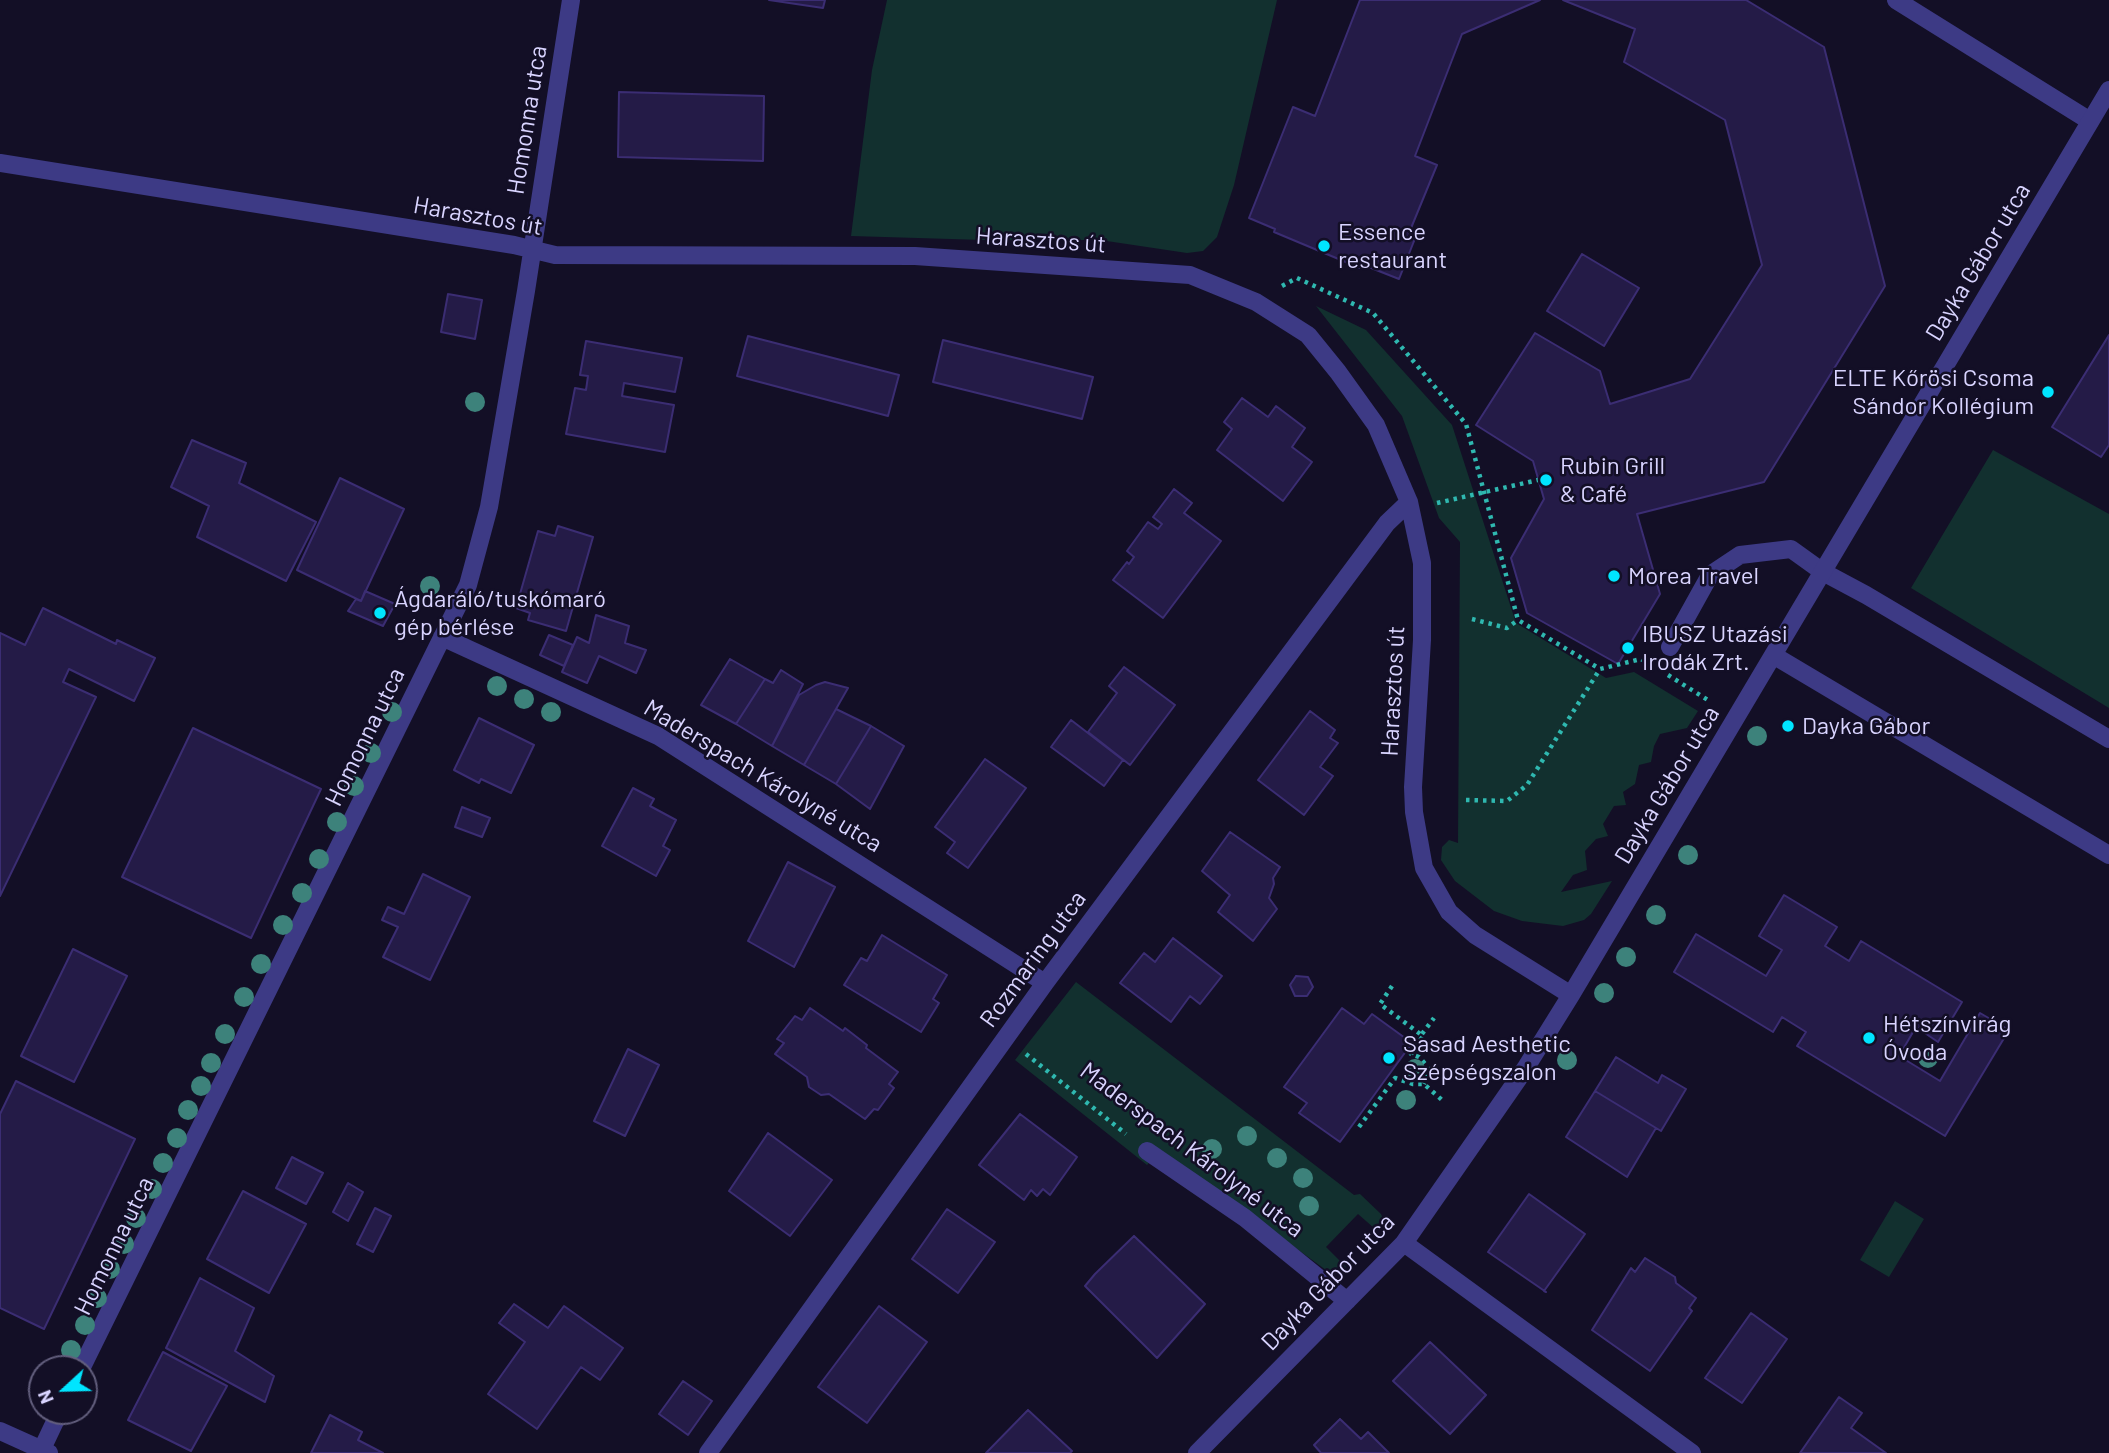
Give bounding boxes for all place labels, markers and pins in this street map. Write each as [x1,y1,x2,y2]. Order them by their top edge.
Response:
place label: Essence restaurant [1338,218,1447,274]
marker: Essence restaurant [1316,238,1332,254]
place label: ELTE Kőrösi Csoma Sándor Kollégium [1833,364,2034,420]
marker: ELTE Kőrösi Csoma Sándor Kollégium [2040,384,2056,400]
place label: Rubin Grill & Café [1560,452,1665,508]
marker: Rubin Grill & Café [1538,472,1554,488]
place label: Morea Travel [1628,562,1759,590]
marker: Morea Travel [1606,568,1622,584]
place label: Ágdaráló/tuskómaró gép bérlése [394,585,606,641]
marker: Ágdaráló/tuskómaró gép bérlése [372,605,388,621]
place label: IBUSZ Utazási Irodák Zrt. [1642,620,1788,676]
marker: IBUSZ Utazási Irodák Zrt. [1620,640,1636,656]
place label: Dayka Gábor [1802,712,1930,740]
marker: Dayka Gábor [1780,718,1796,734]
place label: Hétszínvirág Óvoda [1883,1010,2011,1066]
place label: Sasad Aesthetic Szépségszalon [1403,1030,1571,1086]
marker: Hétszínvirág Óvoda [1861,1030,1877,1046]
marker: Sasad Aesthetic Szépségszalon [1381,1050,1397,1066]

